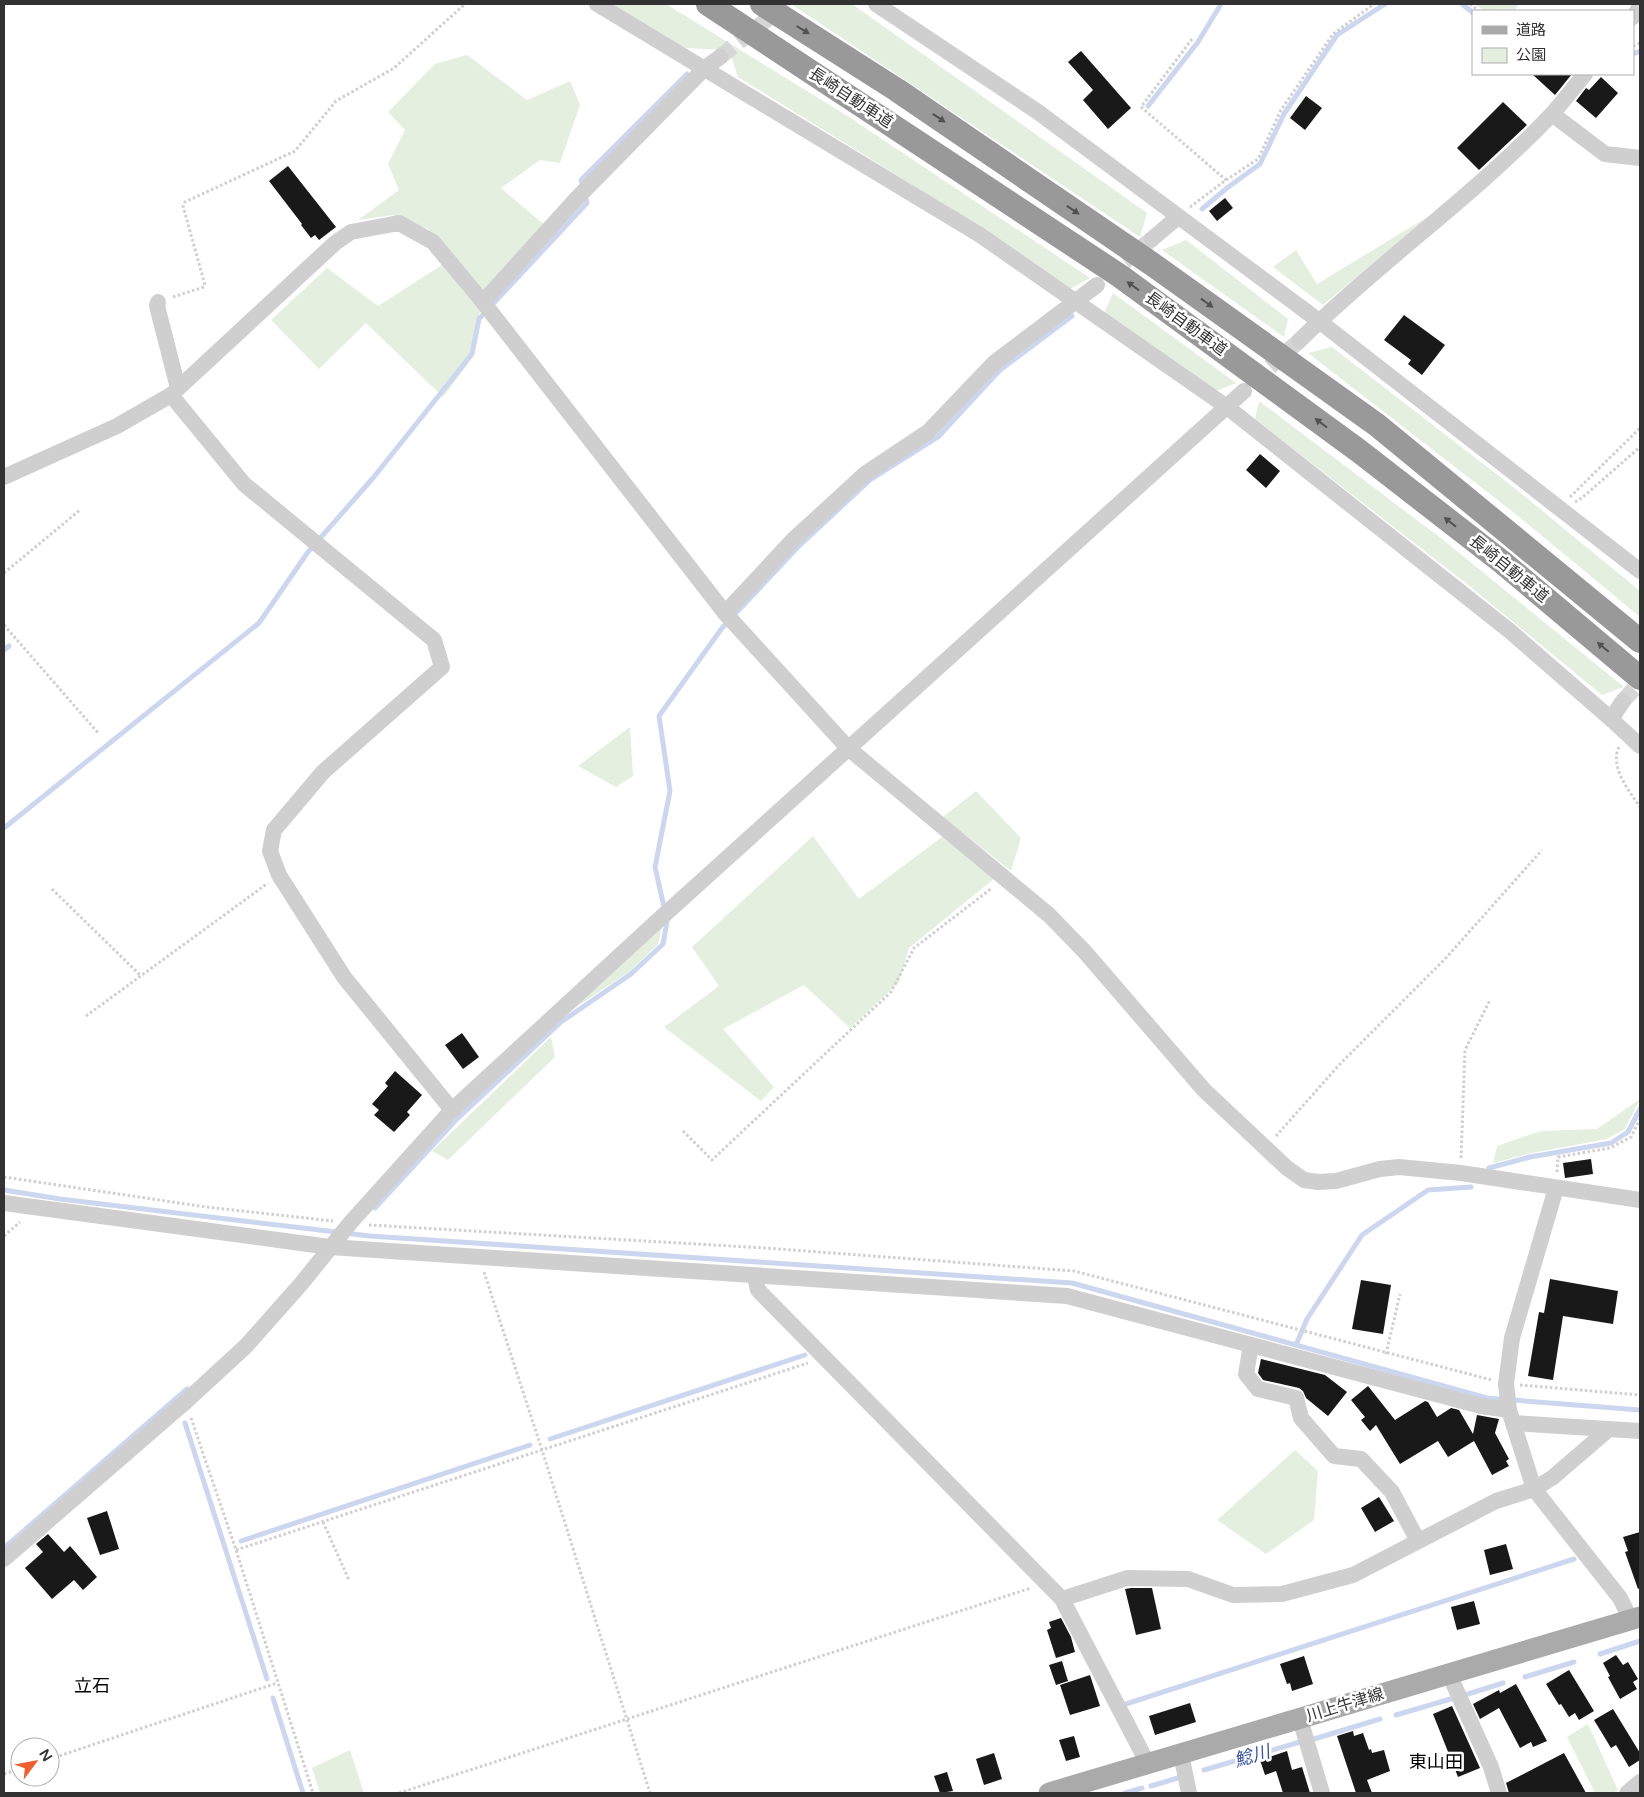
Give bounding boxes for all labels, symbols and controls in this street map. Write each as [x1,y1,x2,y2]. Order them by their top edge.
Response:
legend [1472,10,1634,75]
text: 道路 [1516,21,1546,39]
one-way arrow [796,25,809,35]
text: 公園 [1516,46,1546,64]
street label: 長崎自動車道 [805,63,897,133]
one-way arrow [932,114,946,123]
one-way arrow [1067,205,1080,215]
one-way arrow [1126,281,1140,291]
street label: 長崎自動車道 [1141,288,1231,360]
one-way arrow [1200,298,1214,308]
one-way arrow [1314,418,1328,428]
one-way arrow [1444,516,1457,527]
street label: 長崎自動車道 [1465,531,1553,607]
one-way arrow [1597,641,1610,652]
district label: 立石 [74,1675,110,1697]
street label: 川上牛津線 [1304,1684,1386,1726]
north arrow [10,1737,60,1787]
water label: 鯰川 [1232,1740,1274,1772]
text: N [35,1746,56,1765]
district label: 東山田 [1409,1751,1463,1773]

